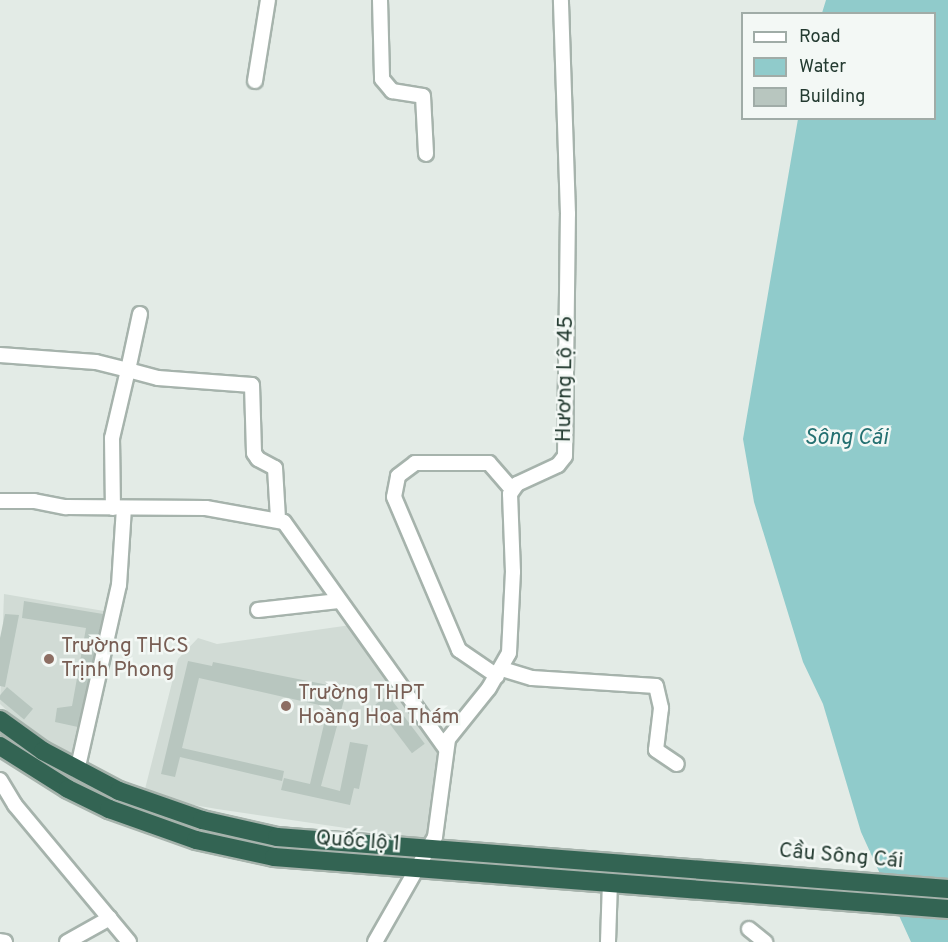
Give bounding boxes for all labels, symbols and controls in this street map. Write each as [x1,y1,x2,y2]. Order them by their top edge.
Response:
legend [741,12,936,120]
text: Road [799,26,841,49]
text: Water [799,56,846,79]
text: Building [799,86,865,109]
street label: Hương Lộ 45 [552,315,580,443]
water label: Sông Cái [804,426,888,452]
place label: Trường THCS Trịnh Phong [61,634,190,684]
marker: Trường THCS Trịnh Phong [42,652,56,666]
place label: Trường THPT Hoàng Hoa Thám [298,681,460,731]
marker: Trường THPT Hoàng Hoa Thám [279,699,293,713]
street label: Quốc lộ 1 [315,826,401,858]
street label: Cầu Sông Cái [778,839,904,875]

